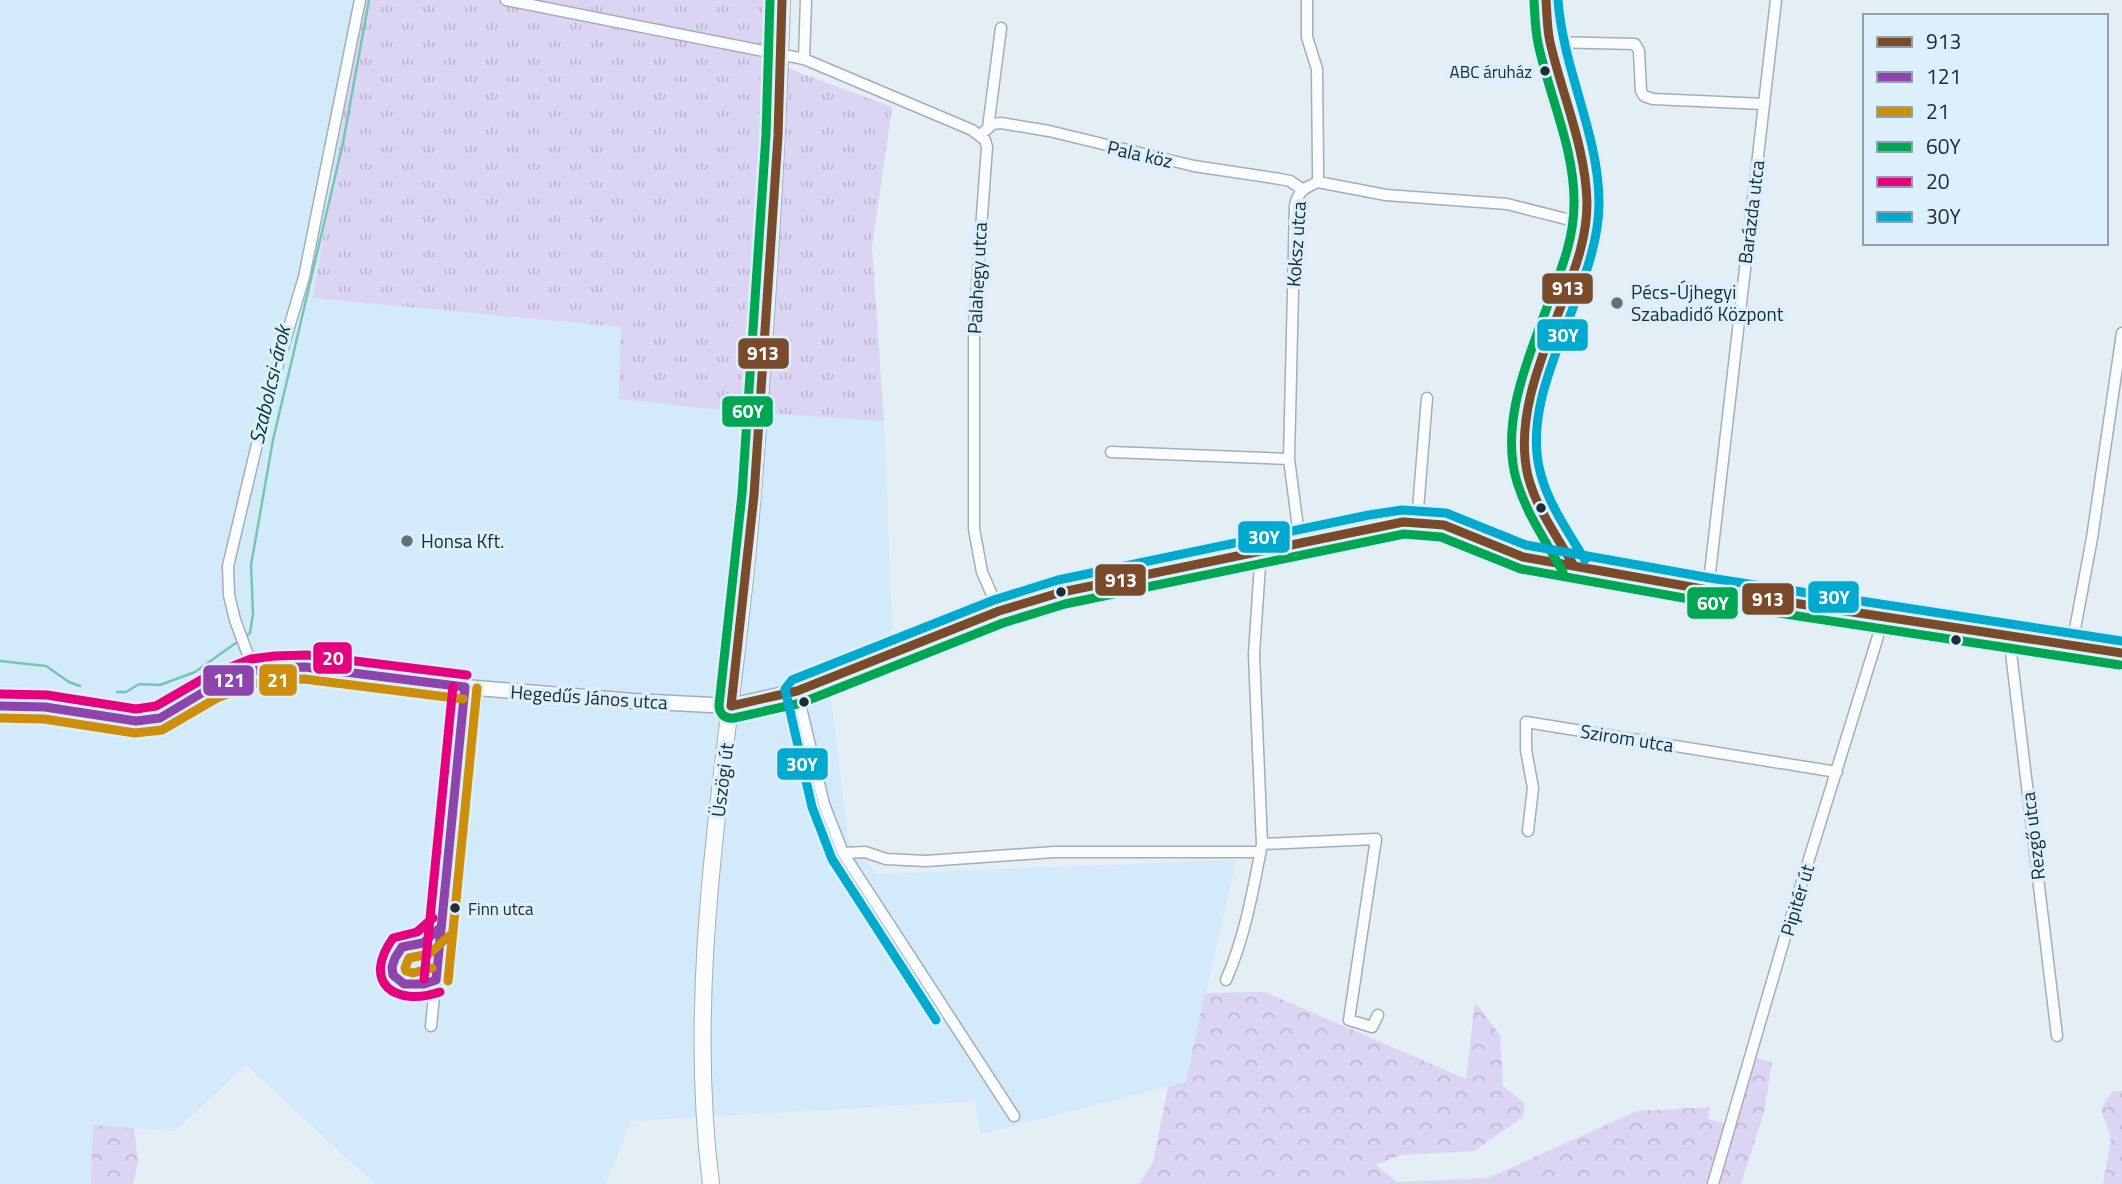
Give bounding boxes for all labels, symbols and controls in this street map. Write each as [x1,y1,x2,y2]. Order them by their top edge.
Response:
legend [1863,14,2108,245]
text: 913 [1926,25,1961,57]
place label: ABC áruház [1450,59,1532,85]
text: 121 [1926,60,1961,92]
marker: ABC áruház [1538,64,1552,78]
text: 21 [1926,95,1950,127]
text: 60Y [1926,130,1962,162]
street label: Pala köz [1105,132,1176,175]
street label: Barázda utca [1730,158,1771,265]
text: 20 [1926,165,1950,197]
street label: Koksz utca [1278,200,1313,288]
text: 30Y [1926,200,1962,232]
street label: Palahegy utca [959,221,994,335]
line badge: 913 [1541,272,1594,305]
text: 913 [1552,273,1584,302]
place label: Pécs-Újhegyi Szabadidő Központ [1631,277,1784,328]
marker: Pécs-Újhegyi Szabadidő Központ [1609,295,1625,311]
line badge: 30Y [1536,318,1589,352]
water label: Szabolcsi-árok [240,320,299,447]
text: 30Y [1547,320,1579,349]
line badge: 913 [737,337,790,370]
text: 913 [747,338,779,367]
line badge: 60Y [721,395,774,428]
text: 60Y [732,396,764,425]
unlabelled marker [1534,501,1548,515]
line badge: 30Y [1237,520,1291,554]
text: 30Y [1248,522,1280,551]
place label: Honsa Kft. [421,526,504,555]
marker: Honsa Kft. [399,533,415,549]
line badge: 913 [1094,563,1147,597]
text: 913 [1105,565,1137,594]
line badge: 30Y [1807,580,1860,614]
line badge: 913 [1741,582,1795,616]
text: 30Y [1818,582,1850,611]
text: 913 [1752,584,1784,613]
unlabelled marker [1054,585,1068,599]
line badge: 60Y [1686,586,1739,620]
text: 60Y [1697,588,1729,617]
unlabelled marker [1949,633,1963,647]
line badge: 20 [312,641,353,675]
text: 20 [322,643,344,672]
line badge: 21 [258,663,298,697]
line badge: 121 [202,664,255,697]
text: 121 [213,665,245,694]
text: 21 [267,665,289,694]
street label: Hegedűs János utca [509,677,669,716]
unlabelled marker [797,695,811,709]
street label: Szirom utca [1578,716,1676,759]
street label: Üszögi út [703,741,740,819]
line badge: 30Y [776,747,829,781]
text: 30Y [786,749,818,778]
street label: Rezgő utca [2013,790,2052,882]
street label: Pipitér út [1772,860,1821,939]
place label: Finn utca [468,896,534,922]
marker: Finn utca [448,901,462,915]

